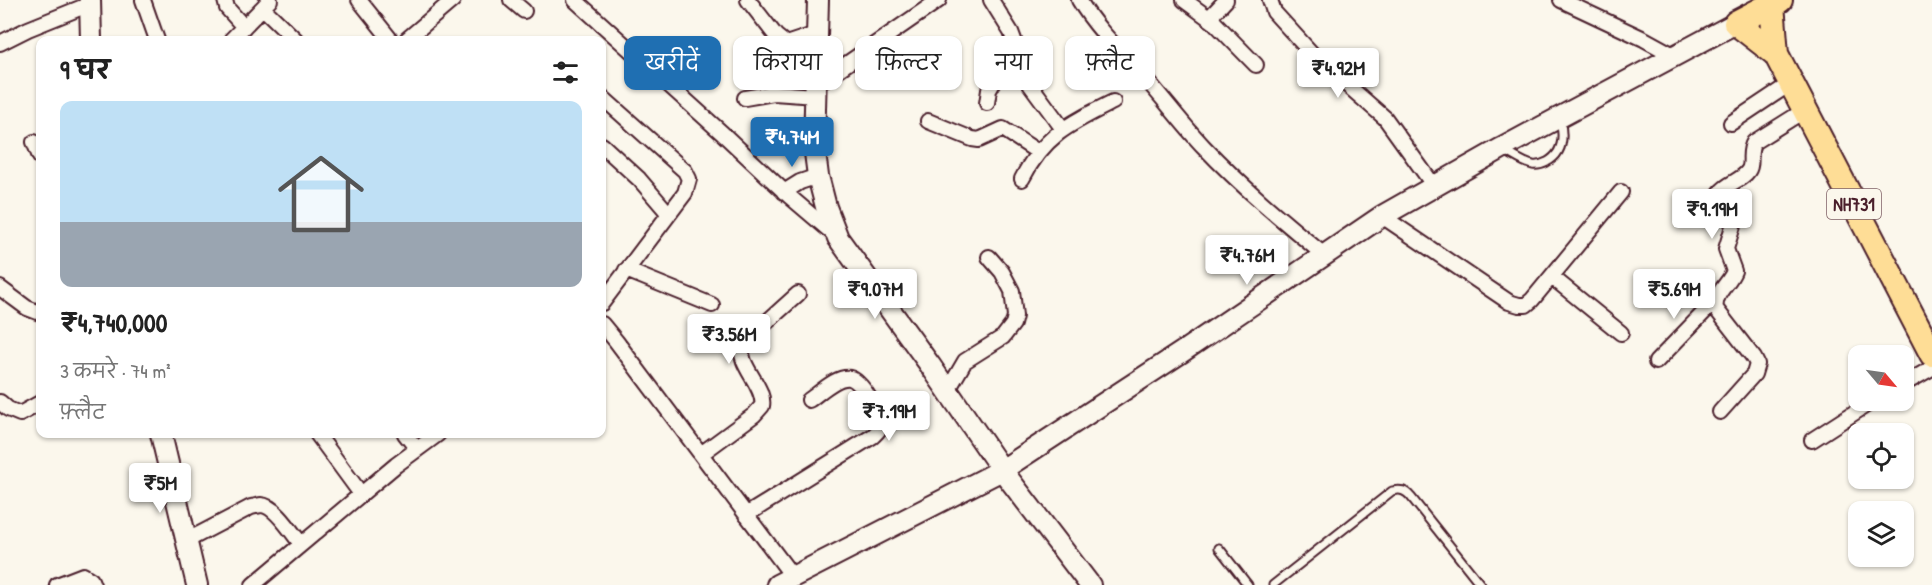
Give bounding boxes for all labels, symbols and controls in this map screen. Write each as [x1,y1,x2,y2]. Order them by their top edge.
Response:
chip: खरीदें [624,36,721,90]
chip: किराया [733,36,843,90]
chip: फ़िल्टर [855,36,962,90]
chip: नया [974,36,1053,90]
chip: फ़्लैट [1065,36,1155,90]
pin: ₹4.92M [1289,48,1387,99]
text: 9 घर [60,52,110,87]
text: ₹4.92M [1311,54,1365,81]
icon: filters [549,56,582,89]
pin: ₹4.74M [743,117,841,168]
text: ₹4.74M [765,123,819,150]
icon: home [267,140,375,248]
pin: ₹9.19M [1663,189,1761,240]
road number: NH731 [1827,189,1881,219]
text: ₹9.19M [1686,195,1738,222]
pin: ₹4.76M [1198,235,1296,286]
text: ₹4.76M [1219,241,1275,268]
pin: ₹9.07M [826,269,924,320]
pin: ₹5.69M [1625,269,1723,320]
text: ₹9.07M [847,275,903,302]
text: ₹5.69M [1647,275,1701,302]
text: ₹4,740,000 [60,305,167,340]
pin: ₹3.56M [680,314,778,365]
text: ₹3.56M [701,320,757,347]
north arrow [1848,345,1914,411]
map controls [1848,345,1914,567]
text: 3 कमरे · 74 m² [60,357,171,384]
pin: ₹7.19M [840,391,938,442]
text: ₹7.19M [862,397,916,424]
text: फ़्लैट [60,398,106,425]
button: locate [1848,423,1914,489]
pin: ₹5M [131,463,189,514]
text: ₹5M [143,469,177,496]
button: layers [1848,501,1914,567]

